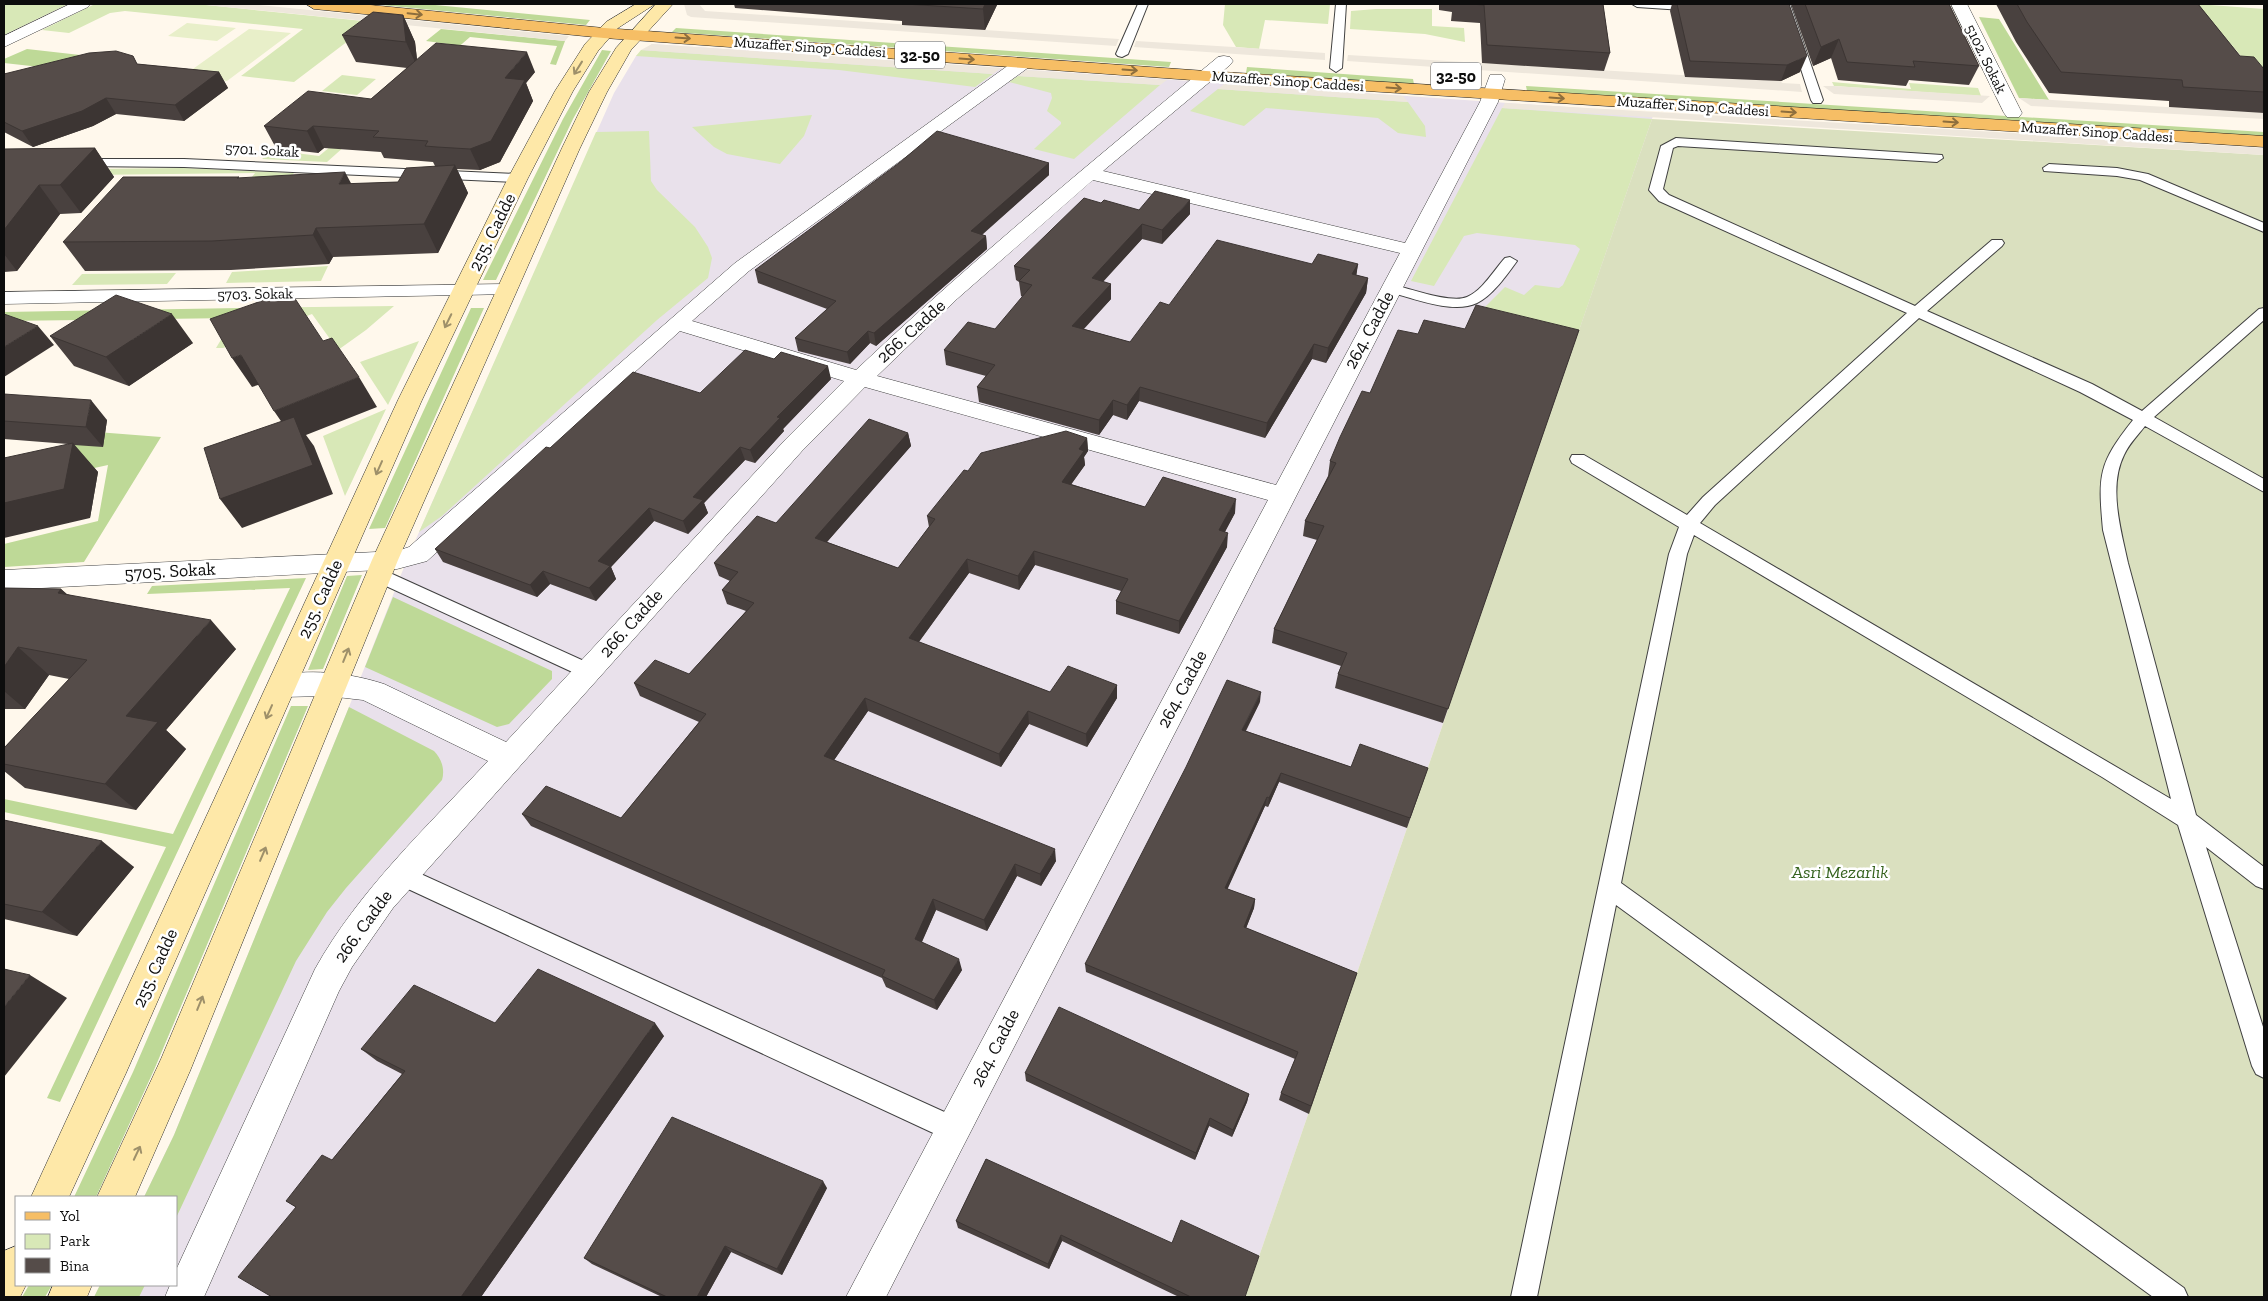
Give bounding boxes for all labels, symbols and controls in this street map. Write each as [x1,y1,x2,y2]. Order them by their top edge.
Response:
one-way arrow [406,9,422,19]
street label: 5102. Sokak [1961,21,2011,97]
street label: Muzaffer Sinop Caddesi [733,33,887,61]
one-way arrow [675,34,691,43]
road number: 32-50 [895,42,945,68]
one-way arrow [959,54,975,63]
one-way arrow [573,60,583,74]
road number: 32-50 [1431,62,1481,90]
one-way arrow [1121,66,1137,75]
street label: Muzaffer Sinop Caddesi [1211,67,1365,95]
one-way arrow [1386,83,1402,92]
street label: Muzaffer Sinop Caddesi [1616,92,1770,120]
one-way arrow [1548,93,1564,102]
one-way arrow [1780,108,1796,117]
one-way arrow [1943,118,1959,127]
street label: Muzaffer Sinop Caddesi [2020,118,2174,146]
street label: 5701. Sokak [224,139,300,161]
street label: 255. Cadde [464,189,520,275]
street label: 5703. Sokak [217,284,293,304]
street label: 264. Cadde [1339,287,1399,373]
street label: 266. Cadde [872,295,950,367]
one-way arrow [443,313,453,328]
one-way arrow [374,460,384,475]
street label: 255. Cadde [293,556,347,642]
street label: 5705. Sokak [124,558,217,584]
street label: 266. Cadde [595,584,667,662]
street label: 264. Cadde [1152,646,1212,732]
one-way arrow [342,648,351,663]
one-way arrow [264,704,274,719]
one-way arrow [259,847,269,862]
park label: Asri Mezarlık [1791,861,1888,883]
street label: 266. Cadde [329,885,397,967]
street label: 255. Cadde [128,925,182,1011]
one-way arrow [197,996,206,1011]
street label: 264. Cadde [966,1005,1024,1091]
one-way arrow [133,1146,142,1161]
legend [15,1196,178,1286]
text: Yol [59,1207,80,1225]
text: Park [60,1232,90,1250]
text: Bina [60,1257,89,1275]

